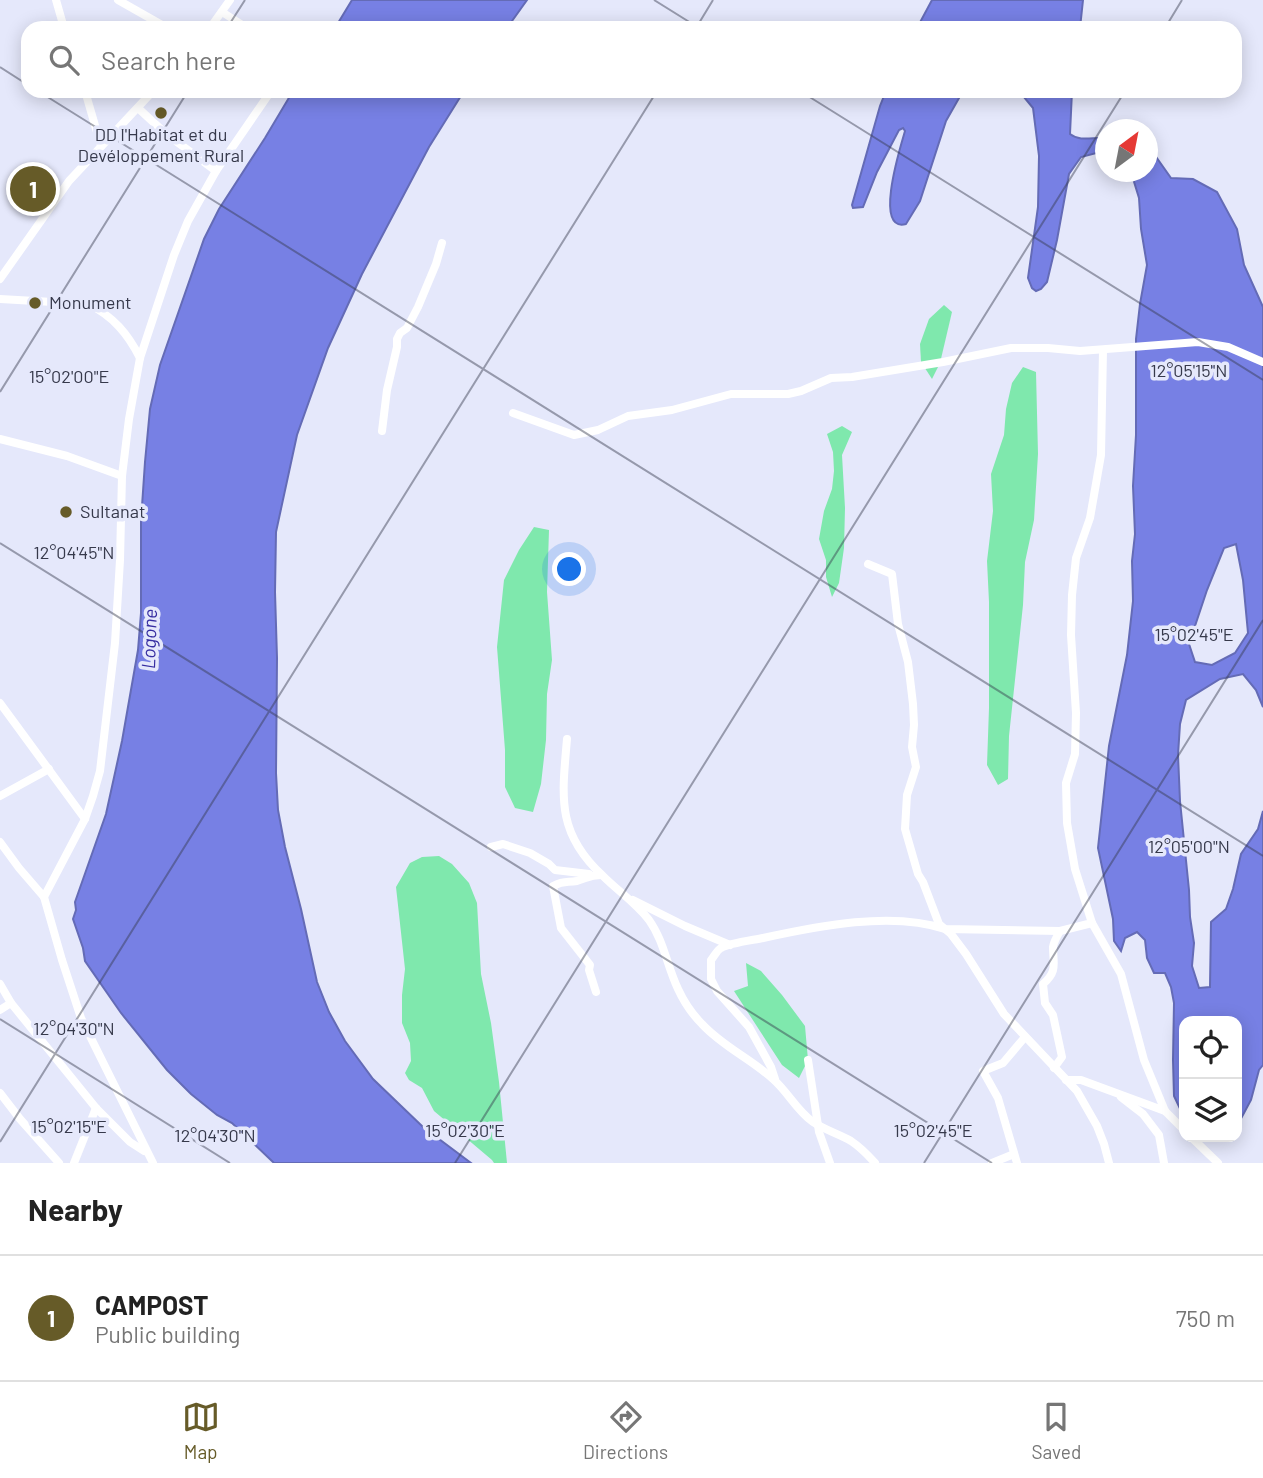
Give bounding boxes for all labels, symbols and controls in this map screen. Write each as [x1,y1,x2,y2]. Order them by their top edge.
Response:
search box [21,21,1242,98]
icon: search [45,41,83,79]
text: Search here [101,44,236,75]
marker: DD l'Habitat et du Devéloppement Rural [153,105,169,121]
north arrow [1095,119,1158,182]
place label: DD l'Habitat et du Devéloppement Rural [78,123,244,166]
pin: 1 [10,163,56,215]
place label: Monument [49,291,132,313]
marker: Monument [27,295,43,311]
text: 12°05'15"N [1150,359,1228,381]
text: 15°02'00"E [29,365,109,387]
place label: Sultanat [80,500,145,522]
marker: Sultanat [58,504,74,520]
text: 12°04'45"N [34,541,114,563]
your location [552,552,586,586]
water label: Logone [136,608,161,669]
text: 15°02'45"E [1154,623,1234,645]
text: 12°05'00"N [1148,835,1230,857]
map controls [1179,1016,1242,1142]
button: locate [1179,1016,1242,1079]
text: 12°04'30"N [33,1017,115,1039]
button: layers [1179,1079,1242,1142]
text: 15°02'15"E [31,1115,107,1137]
text: 15°02'30"E [425,1119,505,1141]
text: 15°02'45"E [893,1119,973,1141]
text: 12°04'30"N [174,1124,256,1146]
text: Nearby [28,1191,123,1227]
text: CAMPOST [95,1289,209,1320]
text: 1 [47,1304,55,1332]
text: 750 m [1176,1304,1235,1332]
text: Public building [95,1320,240,1348]
tab: Map [182,1398,220,1463]
tab: Directions [583,1398,668,1463]
tab: Saved [1031,1398,1081,1463]

